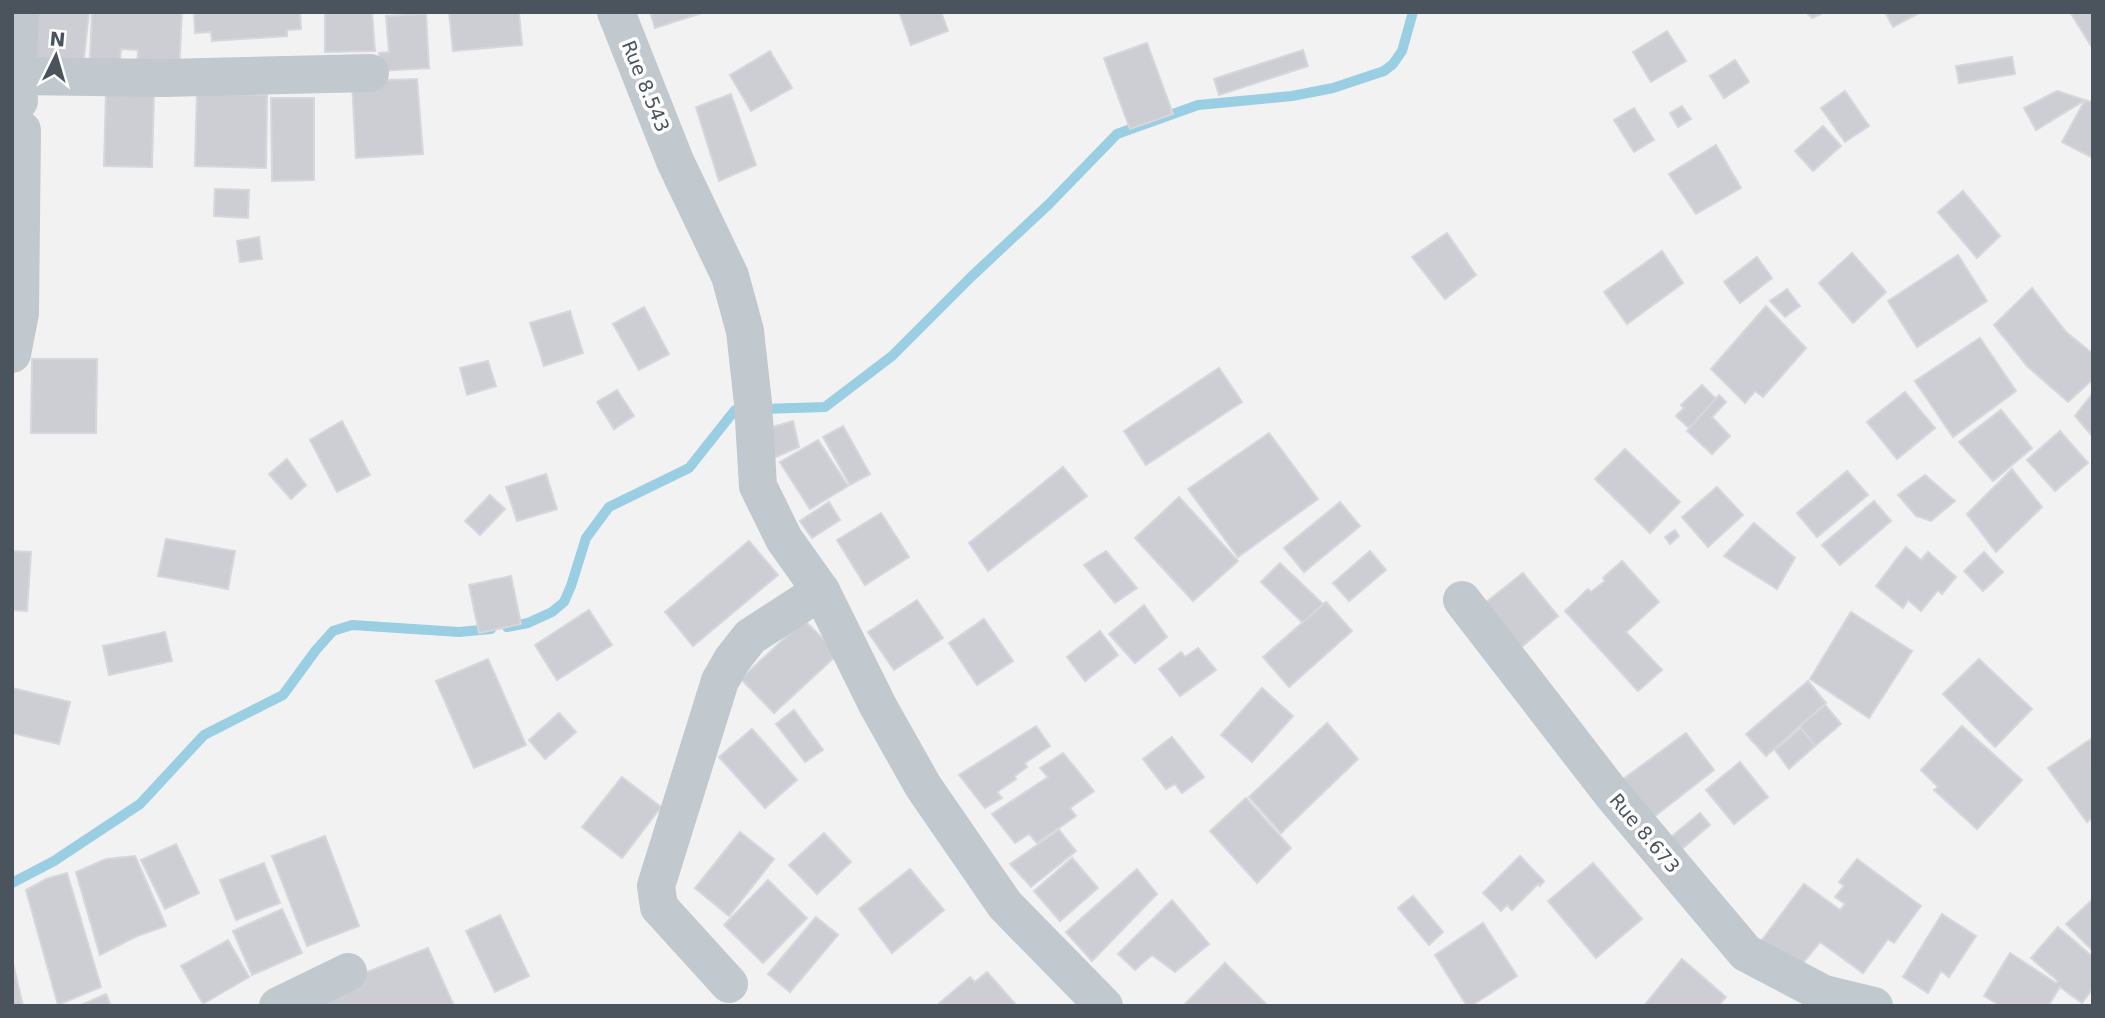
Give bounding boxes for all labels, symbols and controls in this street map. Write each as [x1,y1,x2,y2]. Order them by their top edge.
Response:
north arrow [21,21,91,91]
text: N [49,27,66,51]
street label: Rue 8.543 [618,37,674,135]
street label: Rue 8.673 [1606,789,1684,877]

